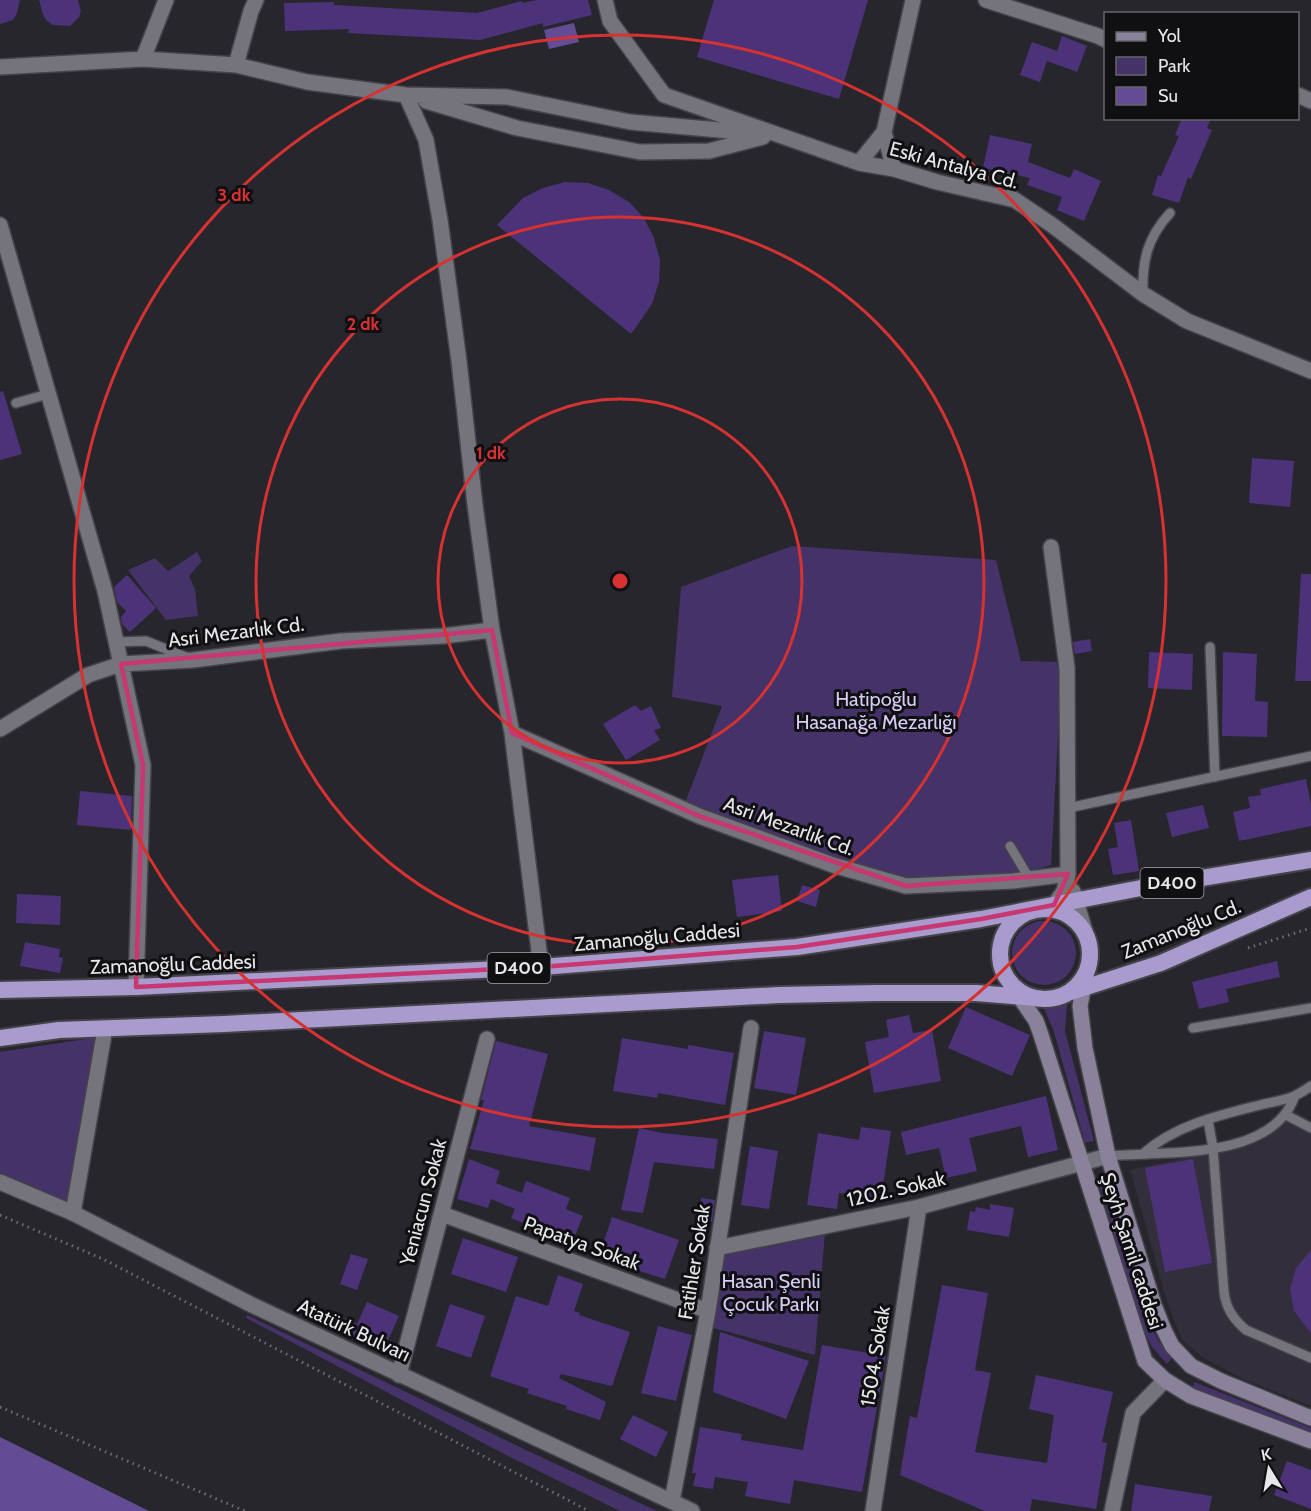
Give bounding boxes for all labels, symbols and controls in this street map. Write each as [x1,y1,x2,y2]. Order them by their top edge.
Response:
legend [1104,12,1299,120]
text: Yol [1157,25,1182,47]
text: Park [1158,55,1191,77]
text: Su [1158,85,1178,107]
street label: Eski Antalya Cd. [887,136,1021,194]
text: 3 dk [218,184,251,206]
text: 2 dk [347,313,380,335]
text: 1 dk [476,442,506,464]
centre of rings [610,571,630,591]
street label: Asri Mezarlık Cd. [167,612,305,652]
park label: Hatipoğlu Hasanağa Mezarlığı [796,687,956,734]
street label: Asri Mezarlık Cd. [721,791,857,861]
road number: D400 [1140,868,1204,898]
street label: Zamanoğlu Cd. [1118,894,1244,964]
street label: Zamanoğlu Caddesi [573,918,741,956]
street label: Zamanoğlu Caddesi [90,949,256,979]
road number: D400 [488,953,550,983]
street label: Yeniacun Sokak [394,1136,451,1269]
street label: 1202. Sokak [844,1166,948,1212]
street label: Şeyh Şamil caddesi [1095,1170,1169,1332]
street label: Fatihler Sokak [673,1203,715,1321]
street label: Papatya Sokak [520,1211,644,1275]
park label: Hasan Şenli Çocuk Parkı [721,1269,821,1316]
street label: Atatürk Bulvarı [294,1293,414,1367]
street label: 1504. Sokak [855,1304,895,1408]
north arrow [1239,1439,1299,1499]
text: K [1259,1444,1273,1465]

